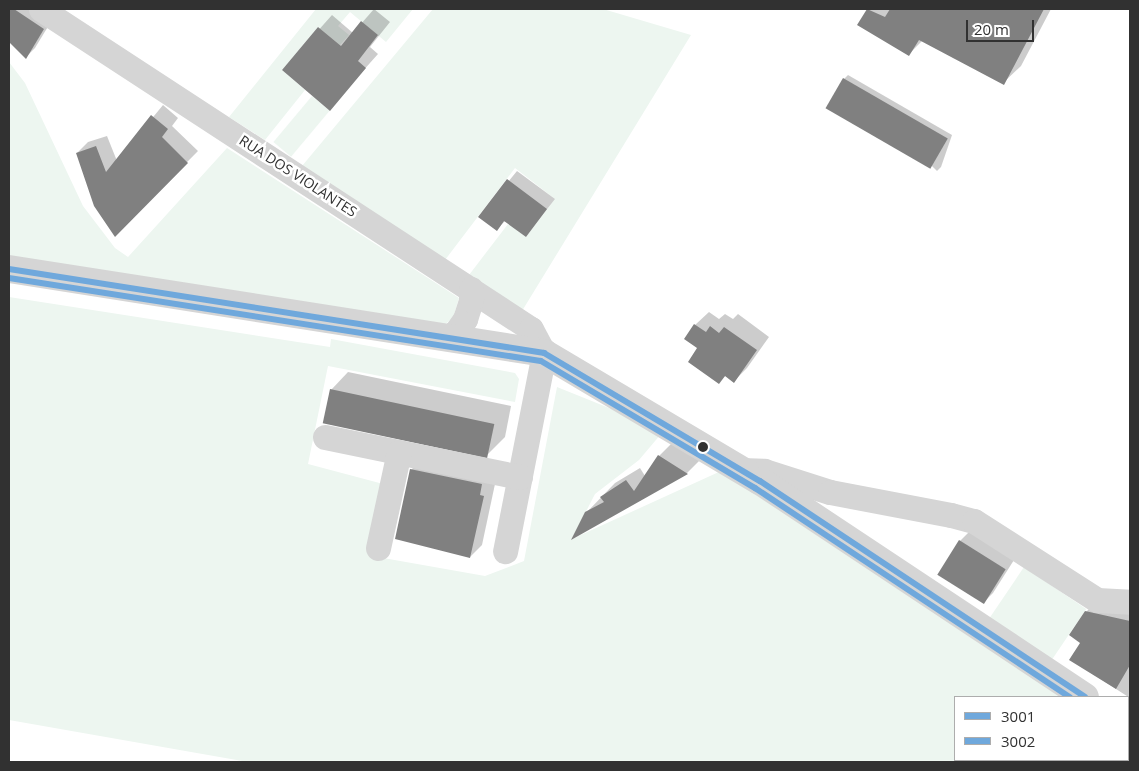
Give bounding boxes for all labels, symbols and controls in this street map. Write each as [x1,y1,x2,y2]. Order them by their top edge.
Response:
scale bar [969,10,1036,42]
text: 20 m [974,19,1009,39]
street label: RUA DOS VIOLANTES [236,132,360,220]
unlabelled marker [698,442,708,452]
legend [954,696,1129,761]
text: 3001 [1001,706,1035,726]
text: 3002 [1001,731,1035,751]

